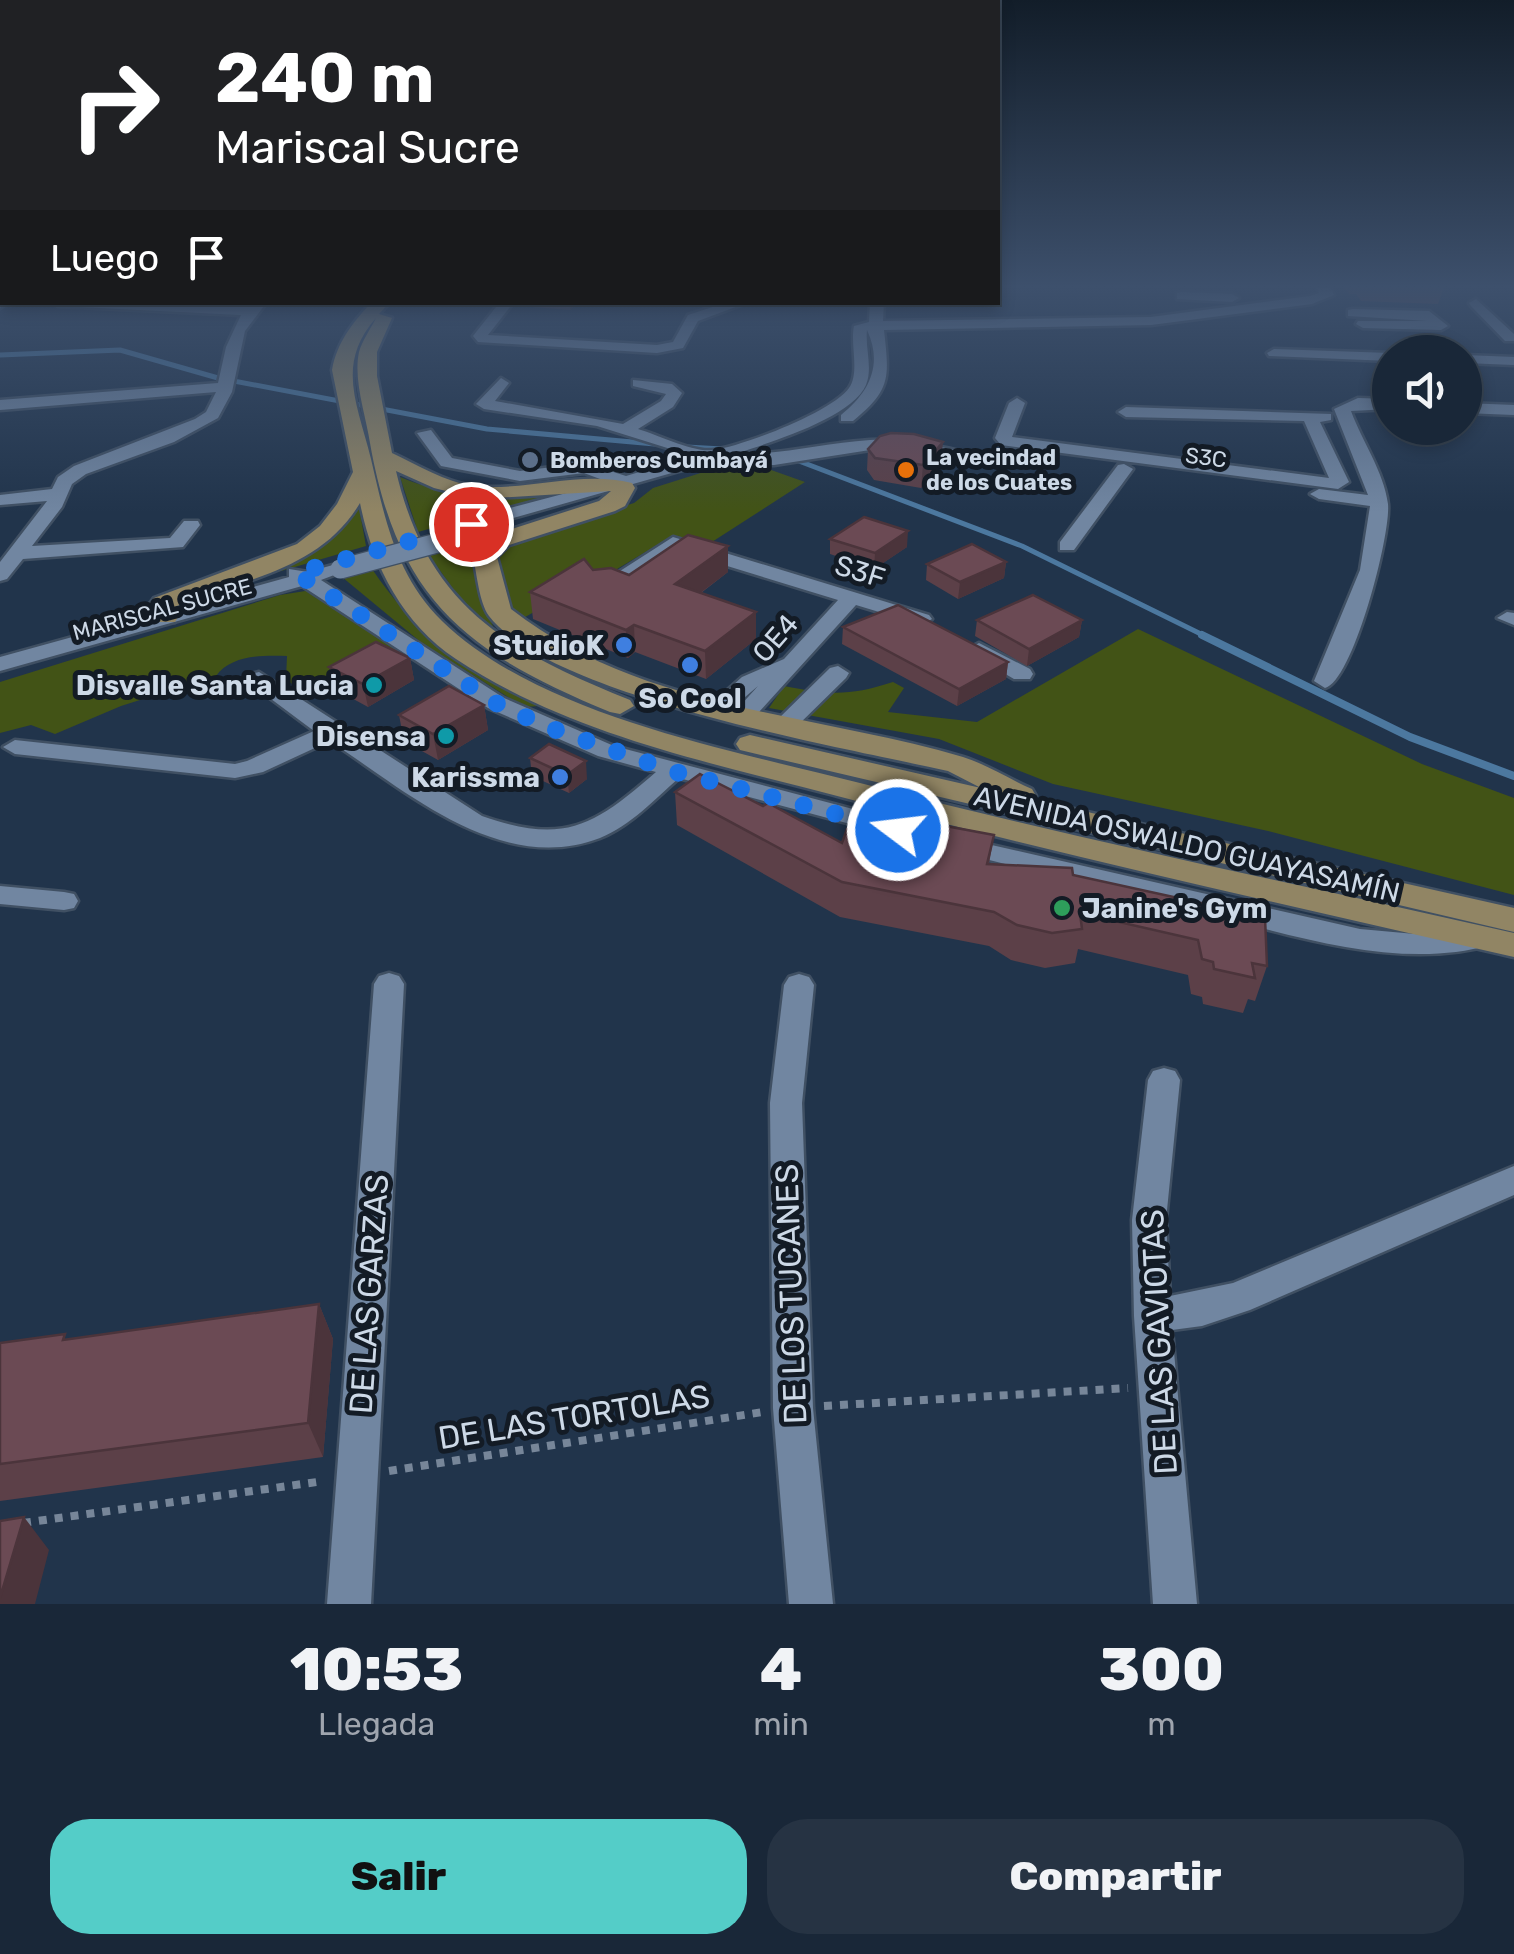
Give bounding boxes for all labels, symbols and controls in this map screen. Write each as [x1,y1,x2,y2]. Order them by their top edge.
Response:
text: 240 m [215,37,435,120]
icon: right [50,40,180,170]
text: Mariscal Sucre [215,121,520,174]
icon: arrive [179,230,234,285]
text: Luego [50,235,159,281]
map controls [1372,335,1482,445]
button: sound [1372,335,1482,445]
street label: S3C [1184,442,1228,473]
place label: La vecindad de los Cuates [926,444,1072,496]
place label: Bomberos Cumbayá [550,447,768,474]
marker: Bomberos Cumbayá [519,449,541,471]
marker: La vecindad de los Cuates [895,459,917,481]
pin [429,482,514,567]
icon: arrive [444,497,499,552]
street label: S3F [831,548,889,595]
street label: MARISCAL SUCRE [70,573,255,646]
street label: OE4 [746,607,805,669]
place label: StudioK [493,629,604,662]
marker: StudioK [613,634,635,656]
marker: So Cool [679,654,701,676]
place label: Disvalle Santa Lucia [76,669,354,702]
marker: Disvalle Santa Lucia [363,674,385,696]
place label: So Cool [638,682,742,715]
place label: Disensa [316,720,426,753]
marker: Disensa [435,725,457,747]
place label: Karissma [411,761,540,794]
marker: Karissma [549,766,571,788]
position arrow [846,778,950,882]
street label: AVENIDA OSWALDO GUAYASAMÍN [971,779,1403,910]
place label: Janine's Gym [1082,892,1268,925]
marker: Janine's Gym [1051,897,1073,919]
street label: DE LOS TUCANES [767,1163,815,1425]
street label: DE LAS GARZAS [342,1173,396,1415]
street label: DE LAS GAVIOTAS [1133,1208,1185,1476]
street label: DE LAS TORTOLAS [435,1377,713,1457]
text: 10:53 [290,1634,463,1705]
text: 4 [760,1634,802,1705]
text: 300 [1099,1634,1224,1705]
text: Llegada [318,1705,435,1743]
text: min [753,1705,809,1743]
text: m [1147,1705,1176,1743]
button: Salir [50,1819,747,1934]
button: Compartir [767,1819,1464,1934]

